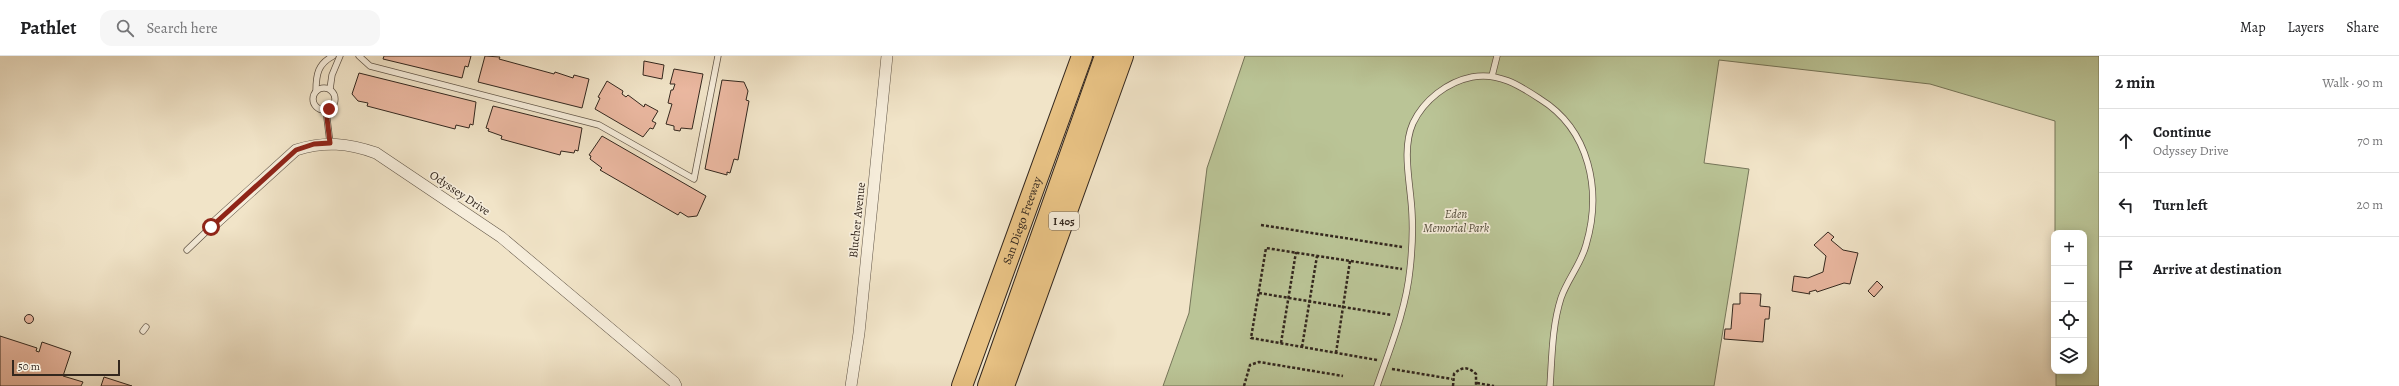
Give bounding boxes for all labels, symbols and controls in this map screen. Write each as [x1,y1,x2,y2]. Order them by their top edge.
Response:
search box [100,10,380,46]
text: Pathlet [20,15,76,41]
icon: search [114,17,136,39]
text: Search here [146,18,218,38]
text: Map [2240,18,2266,37]
text: Layers [2288,18,2324,37]
text: Share [2346,18,2379,37]
text: 2 min [2115,71,2155,94]
text: Walk · 90 m [2322,74,2383,91]
route end [320,100,338,118]
text: Continue [2153,122,2211,142]
icon: ahead [2115,130,2137,152]
text: 70 m [2357,132,2383,149]
text: Odyssey Drive [2153,142,2229,159]
street label: Odyssey Drive [427,167,493,219]
street label: San Diego Freeway [999,174,1046,267]
street label: Blucher Avenue [845,181,869,259]
icon: left [2115,194,2137,216]
text: Turn left [2153,195,2208,215]
text: 20 m [2357,196,2383,213]
park label: Eden Memorial Park [1423,206,1490,236]
road number: I 405 [1049,212,1079,230]
route start [202,218,220,236]
map controls [2051,230,2087,374]
button: + [2051,230,2087,266]
icon: arrive [2115,258,2137,280]
text: Arrive at destination [2153,259,2282,279]
button: − [2051,266,2087,302]
button: locate [2051,302,2087,338]
button: layers [2051,338,2087,374]
scale bar [12,358,120,377]
text: 50 m [18,359,40,374]

